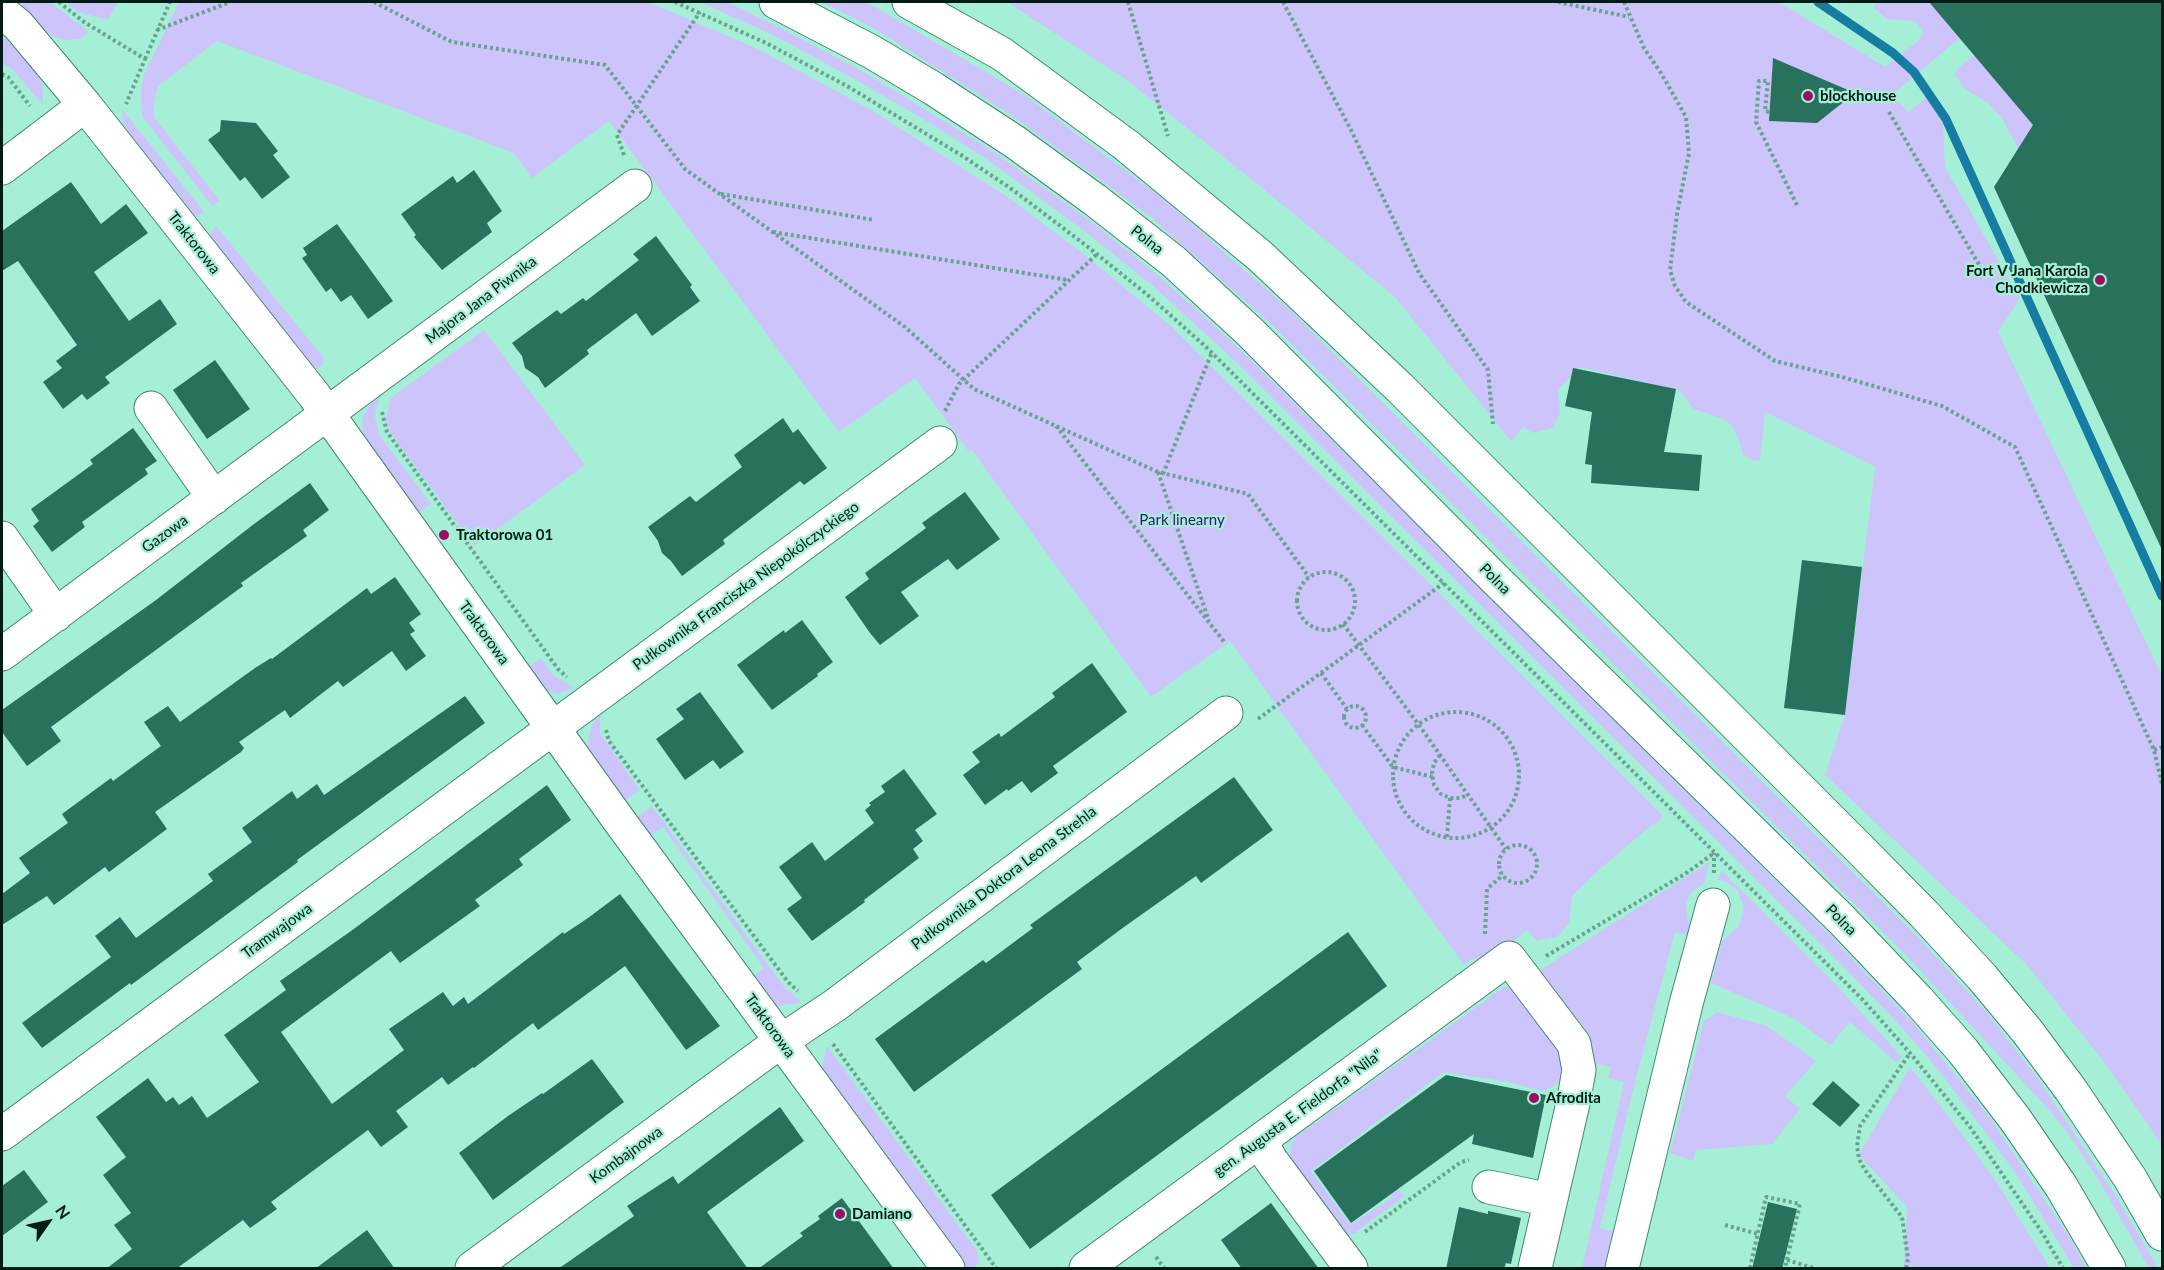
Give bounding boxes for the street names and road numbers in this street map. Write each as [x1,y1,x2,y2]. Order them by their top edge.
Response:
street label: Traktorowa [164,208,224,278]
street label: Polna [1127,222,1167,258]
street label: Majora Jana Piwnika [422,252,540,348]
street label: Pułkownika Franciszka Niepokólczyckiego [629,498,863,674]
street label: Gazowa [138,511,192,557]
street label: Polna [1476,560,1514,598]
street label: Traktorowa [455,598,513,668]
street label: Pułkownika Doktora Leona Strehla [908,803,1100,953]
street label: Tramwajowa [238,899,316,963]
street label: Polna [1822,901,1860,939]
street label: Traktorowa [741,991,799,1061]
street label: gen. Augusta E. Fieldorfa "Nila" [1210,1046,1386,1180]
street label: Kombajnowa [586,1123,666,1187]

